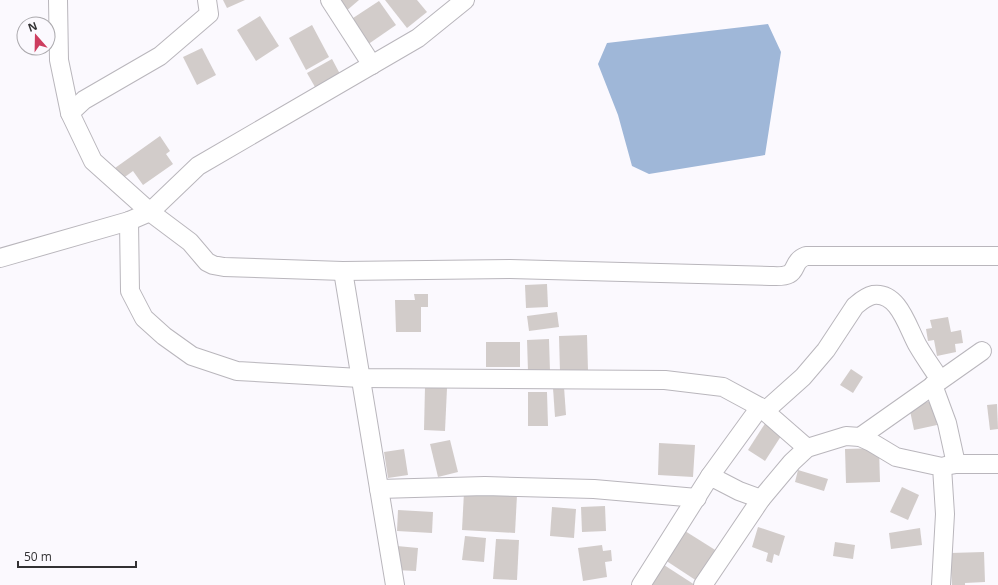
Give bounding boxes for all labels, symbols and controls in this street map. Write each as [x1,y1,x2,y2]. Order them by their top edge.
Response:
north arrow [16,16,56,56]
text: N [26,18,39,35]
scale bar [18,543,136,569]
text: 50 m [24,548,52,565]

